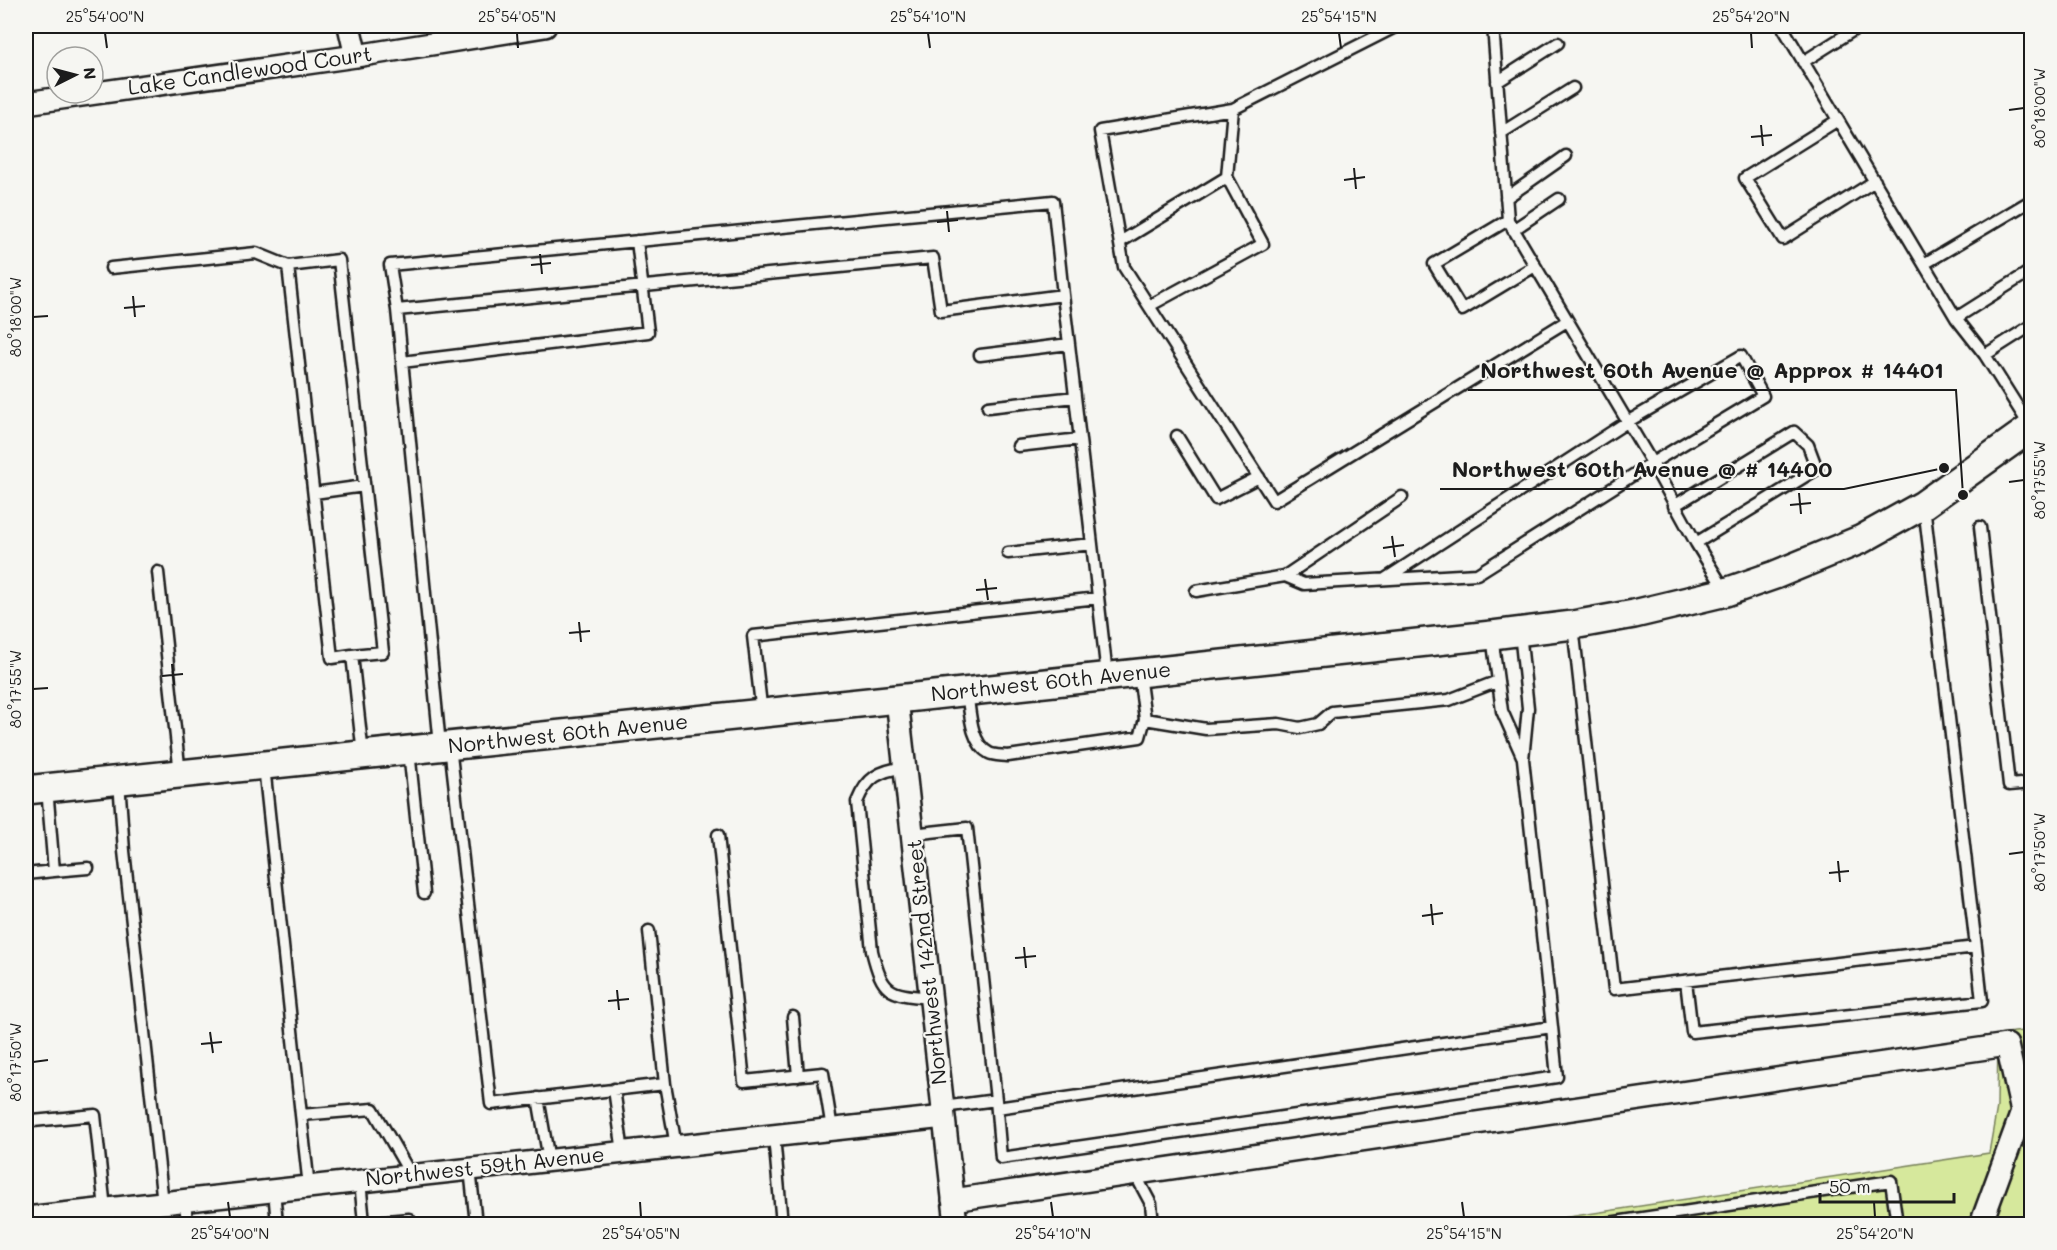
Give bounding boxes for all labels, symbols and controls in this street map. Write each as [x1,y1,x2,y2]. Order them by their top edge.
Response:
text: 25°54'00"N [66,6,144,26]
text: 25°54'05"N [478,6,556,26]
text: 25°54'10"N [890,6,966,26]
text: 25°54'15"N [1301,6,1377,26]
text: 25°54'20"N [1712,6,1790,26]
street label: Lake Candlewood Court [126,39,374,100]
north arrow [45,45,105,105]
text: N [79,66,101,81]
text: 80°18'00"W [2029,68,2049,148]
text: 80°18'00"W [5,277,25,357]
callout: Northwest 60th Avenue @ Approx # 14401 [1468,350,1956,390]
text: Northwest 60th Avenue @ Approx # 14401 [1480,355,1944,384]
text: 80°17'55"W [2029,441,2049,519]
callout: Northwest 60th Avenue @ # 14400 [1440,449,1844,489]
text: Northwest 60th Avenue @ # 14400 [1452,454,1832,483]
text: 80°17'55"W [5,650,25,728]
street label: Northwest 60th Avenue [930,654,1172,707]
street label: Northwest 60th Avenue [447,706,689,759]
text: 80°17'50"W [2029,813,2049,891]
street label: Northwest 142nd Street [899,838,952,1086]
text: 80°17'50"W [5,1023,25,1101]
street label: Northwest 59th Avenue [364,1140,606,1191]
scale bar [1820,1166,1954,1204]
text: 50 m [1829,1174,1871,1198]
text: 25°54'00"N [191,1223,269,1243]
text: 25°54'05"N [602,1223,680,1243]
text: 25°54'10"N [1015,1223,1091,1243]
text: 25°54'15"N [1426,1223,1502,1243]
text: 25°54'20"N [1836,1223,1914,1243]

